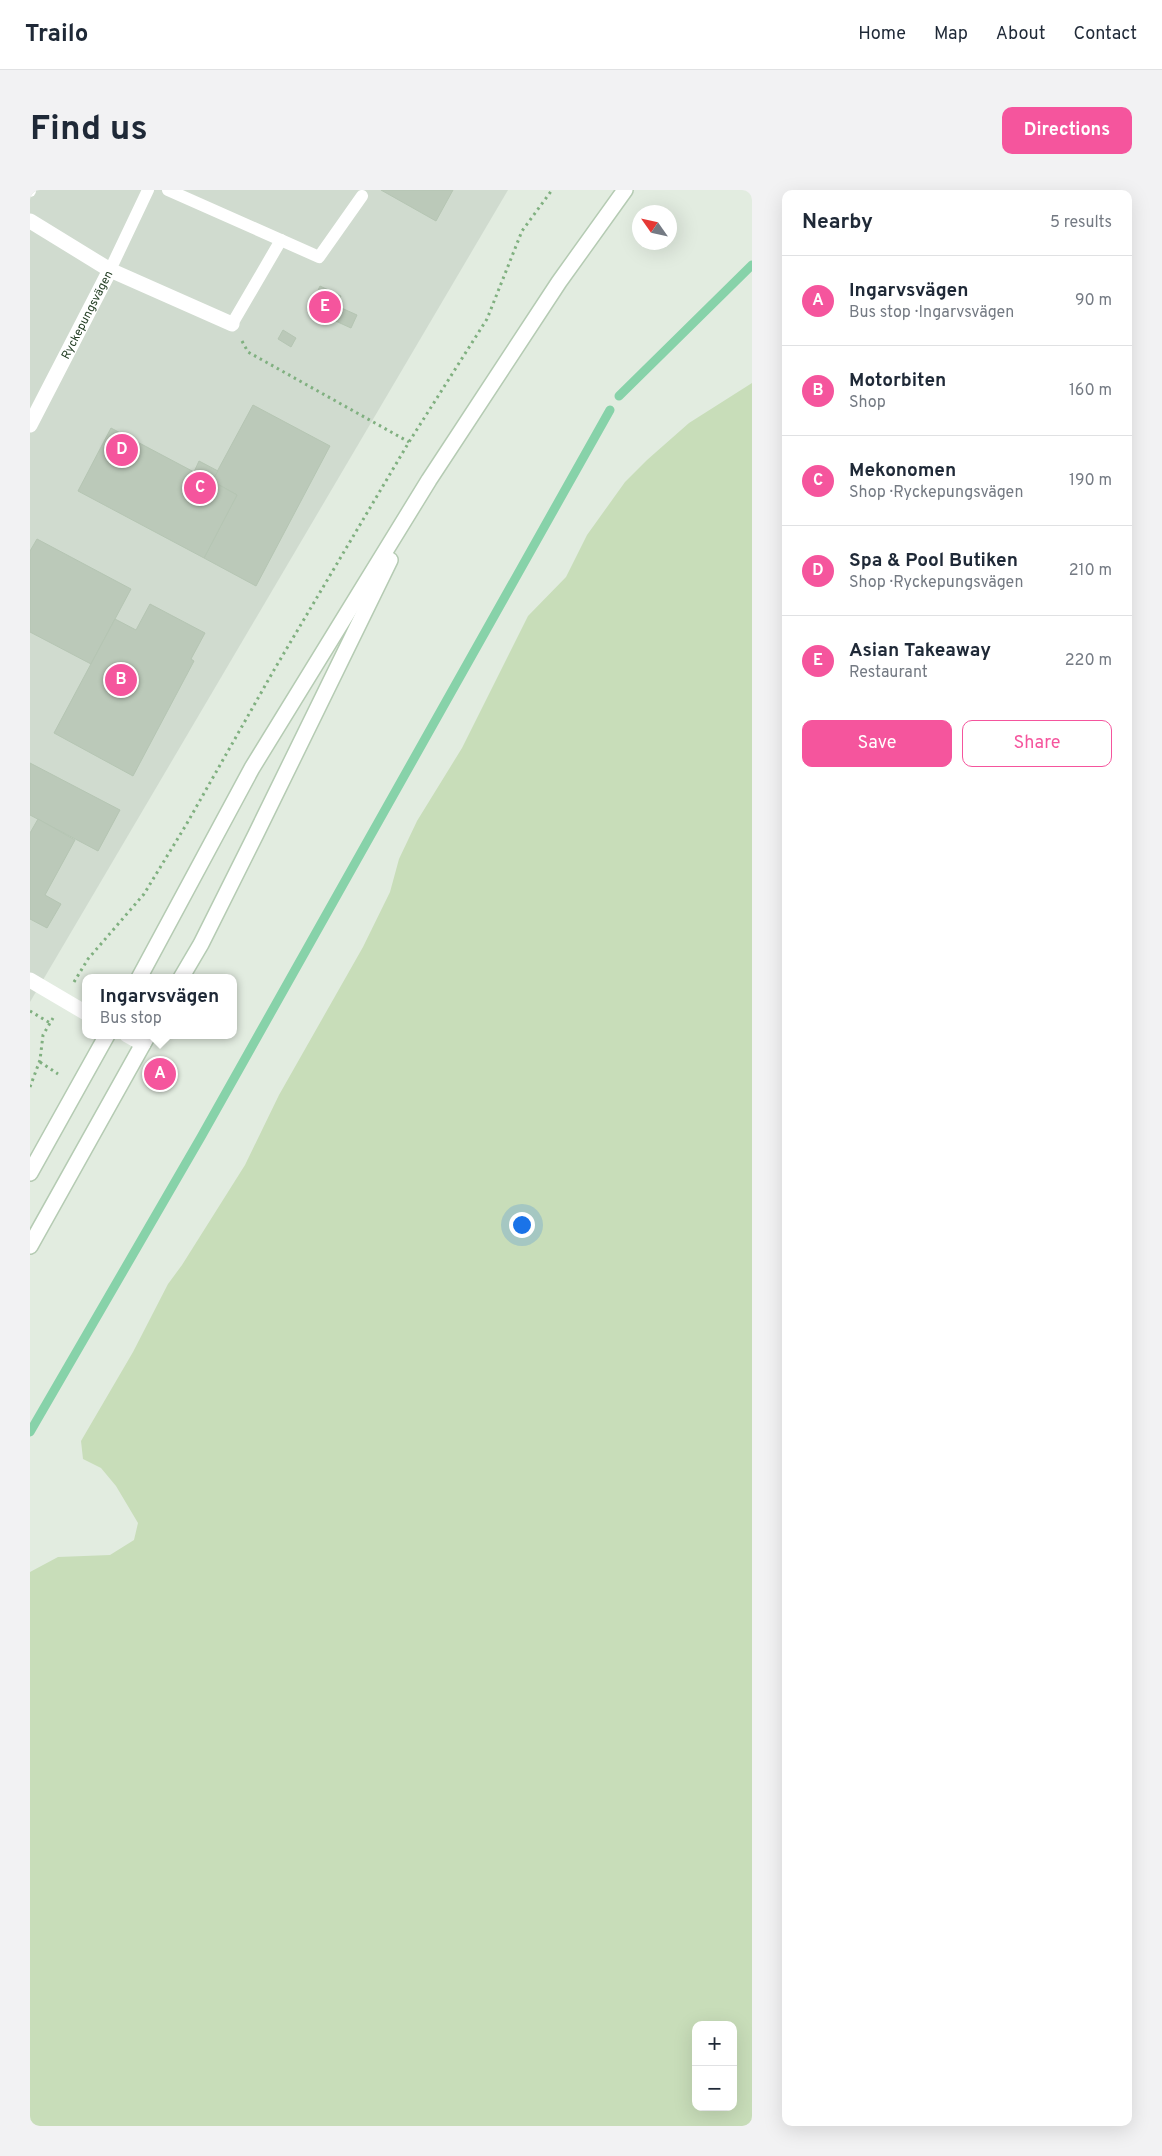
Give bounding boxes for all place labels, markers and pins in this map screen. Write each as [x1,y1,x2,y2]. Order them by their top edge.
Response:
pin: E [309,288,341,326]
pin: D [106,431,138,469]
pin: C [184,469,216,507]
pin: B [105,661,137,699]
pin: A [144,1055,176,1093]

